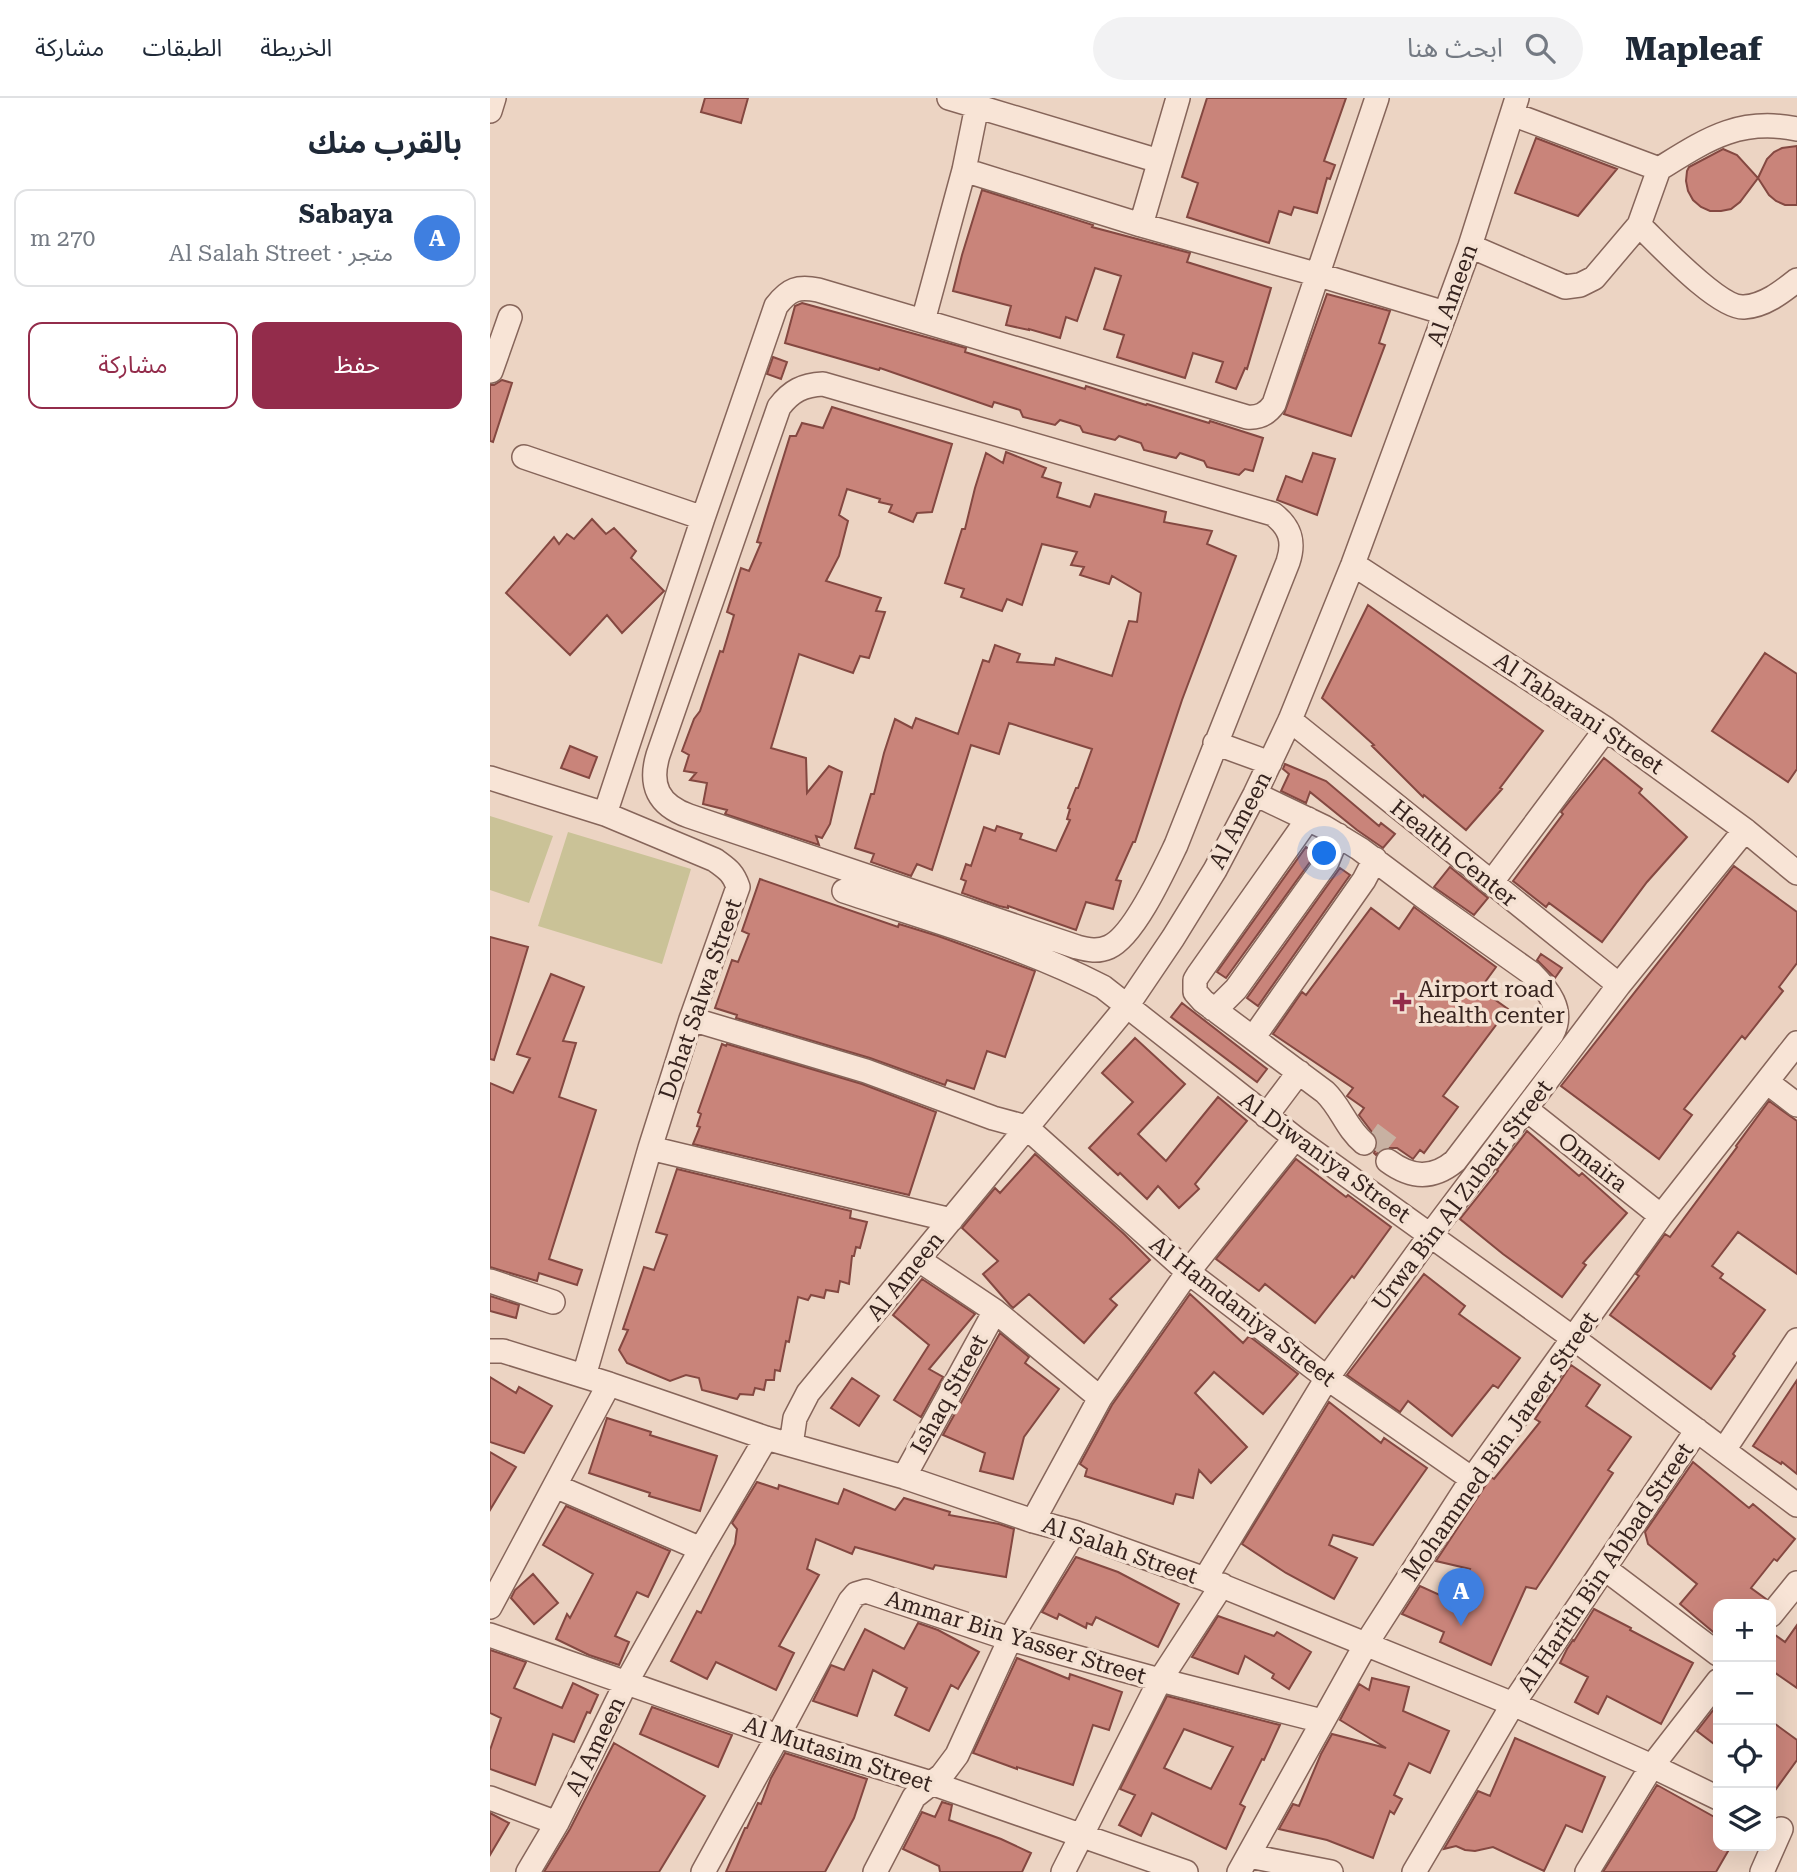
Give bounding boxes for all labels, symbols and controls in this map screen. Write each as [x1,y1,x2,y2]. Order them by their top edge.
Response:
search box [1093,17,1583,80]
icon: search [1521,29,1559,67]
text: Mapleaf [1625,29,1762,68]
text: ابحث هنا [1407,33,1503,63]
text: مشاركة [35,34,104,62]
text: الطبقات [142,34,222,62]
text: الخريطة [260,34,332,62]
text: بالقرب منك [308,125,462,160]
text: Sabaya [299,199,393,229]
text: 270 m [30,225,95,252]
text: A [429,225,445,252]
text: متجر · Al Salah Street [169,240,393,267]
street label: Al Ameen [1422,240,1483,350]
button: مشاركة [28,322,238,409]
button: حفظ [252,322,462,409]
street label: Al Tabarani Street [1489,647,1669,780]
street label: Al Ameen [1203,767,1277,874]
street label: Health Center [1385,794,1522,913]
your location [1307,836,1341,870]
street label: Dohat Salwa Street [653,895,748,1103]
place label: Airport road health center [1418,976,1565,1029]
marker: Airport road health center [1392,992,1412,1012]
street label: Urwa Bin Al Zubair Street [1367,1074,1558,1316]
street label: Al Diwaniya Street [1234,1086,1416,1229]
street label: Omaira [1553,1127,1633,1198]
street label: Al Ameen [861,1226,950,1326]
street label: Al Hamdaniya Street [1144,1230,1341,1393]
street label: Mohammed Bin Jareer Street [1397,1306,1604,1586]
street label: Ishaq Street [905,1329,994,1459]
street label: Al Harith Bin Abbad Street [1512,1437,1699,1697]
street label: Al Salah Street [1039,1511,1201,1590]
pin: A [1438,1568,1484,1626]
street label: Ammar Bin Yasser Street [882,1585,1150,1690]
map controls [1713,1599,1776,1851]
button: + [1713,1599,1776,1662]
button: − [1713,1662,1776,1725]
street label: Al Ameen [560,1692,631,1800]
street label: Al Mutasim Street [740,1711,936,1798]
button: locate [1713,1725,1776,1788]
button: layers [1713,1788,1776,1851]

